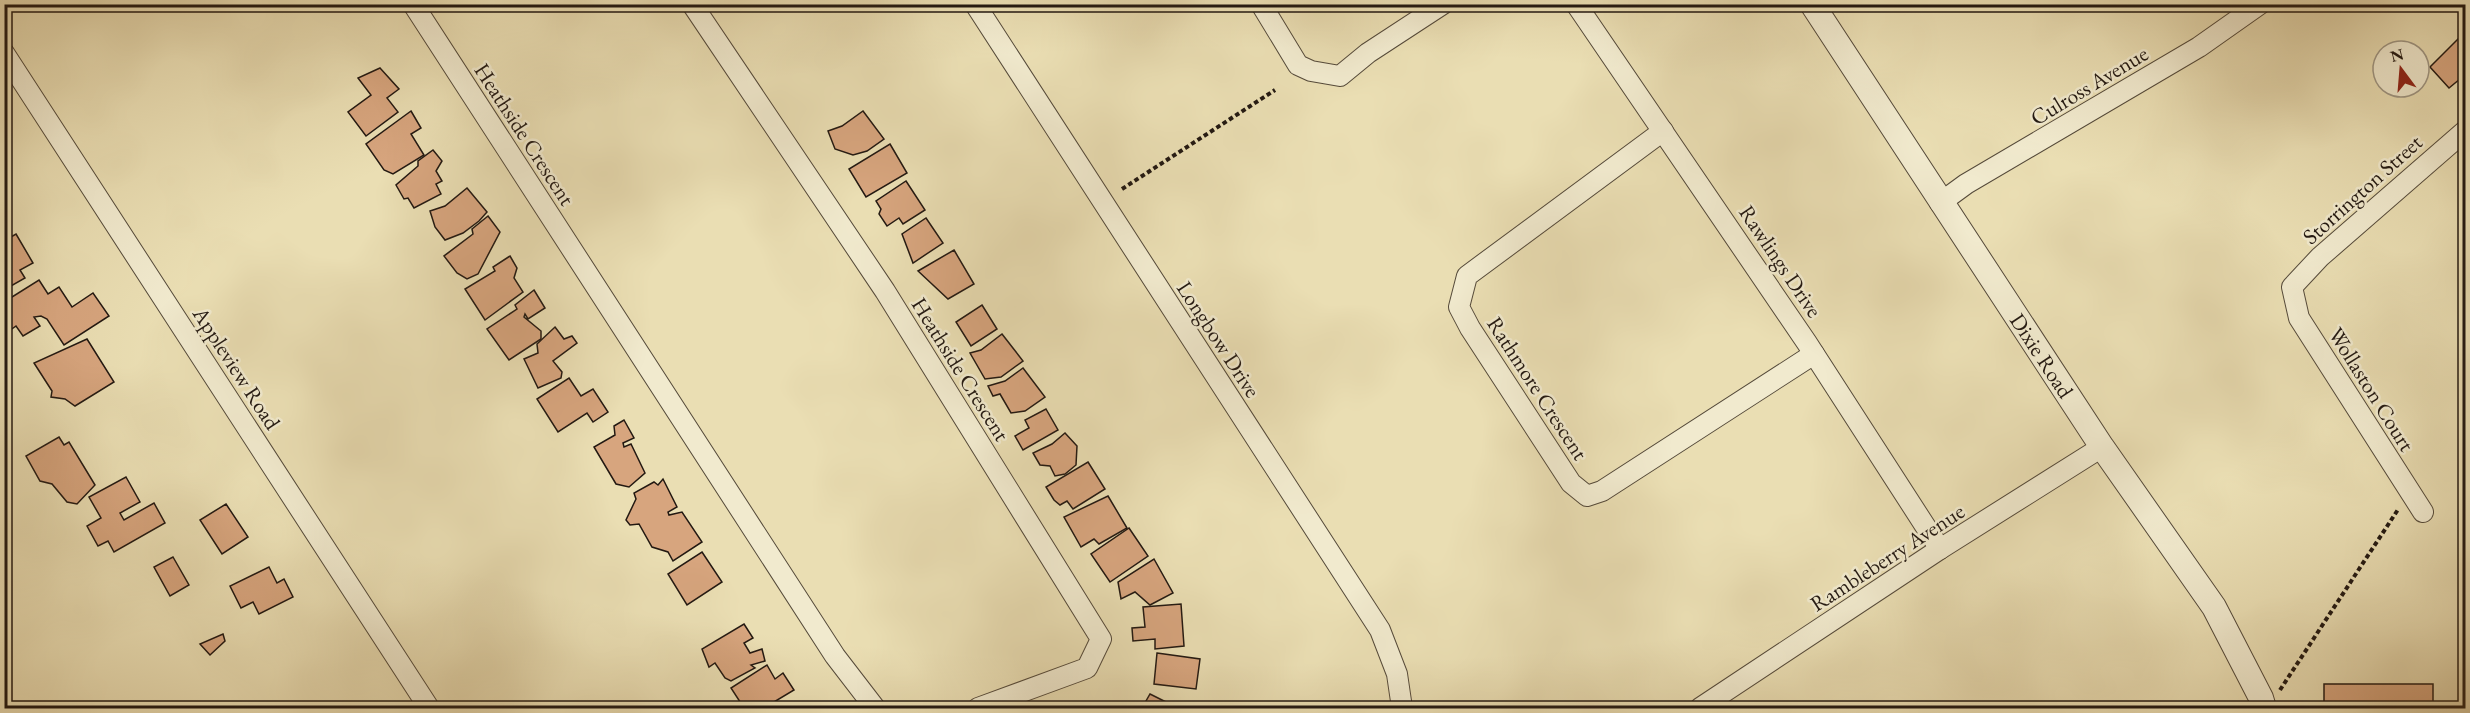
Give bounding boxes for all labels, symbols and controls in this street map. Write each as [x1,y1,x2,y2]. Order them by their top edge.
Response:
street label: Culross Avenue [2025,39,2154,132]
north arrow [2371,39,2431,99]
text: N [2388,43,2406,67]
street label: Heathside Crescent [468,57,582,211]
street label: Storrington Street [2296,128,2428,251]
street label: Rawlings Drive [1732,200,1829,323]
street label: Longbow Drive [1170,275,1267,403]
street label: Heathside Crescent [905,292,1016,447]
street label: Appleview Road [186,301,288,436]
street label: Dixie Road [2003,308,2080,404]
street label: Rathmore Crescent [1480,311,1595,466]
street label: Wollaston Court [2322,322,2421,457]
street label: Rambleberry Avenue [1805,496,1970,618]

